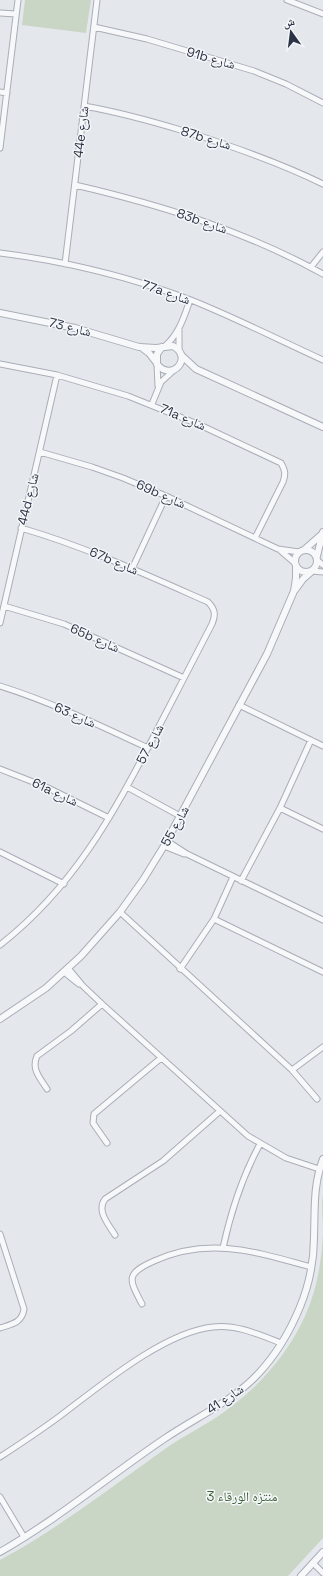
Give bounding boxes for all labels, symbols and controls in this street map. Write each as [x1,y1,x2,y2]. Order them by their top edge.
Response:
north arrow [271,12,311,52]
text: ش [281,14,296,31]
street label: 91b شارع [184,43,237,74]
street label: 44e شارع [69,105,94,159]
street label: 87b شارع [178,122,233,155]
street label: 83b شارع [174,204,230,239]
street label: 77a شارع [139,276,193,309]
street label: شارع 73 [47,314,93,341]
street label: 71a شارع [157,400,208,435]
street label: 44d شارع [13,471,44,527]
street label: 69b شارع [133,476,188,513]
street label: 67b شارع [87,543,141,580]
street label: 65b شارع [67,620,122,657]
street label: شارع 63 [51,698,98,733]
street label: شارع 57 [132,721,168,767]
street label: 61a شارع [29,774,81,811]
street label: شارع 55 [157,803,194,850]
street label: شارع 41 [203,1380,247,1418]
park label: منتزه الورقاء 3 [207,1488,278,1505]

